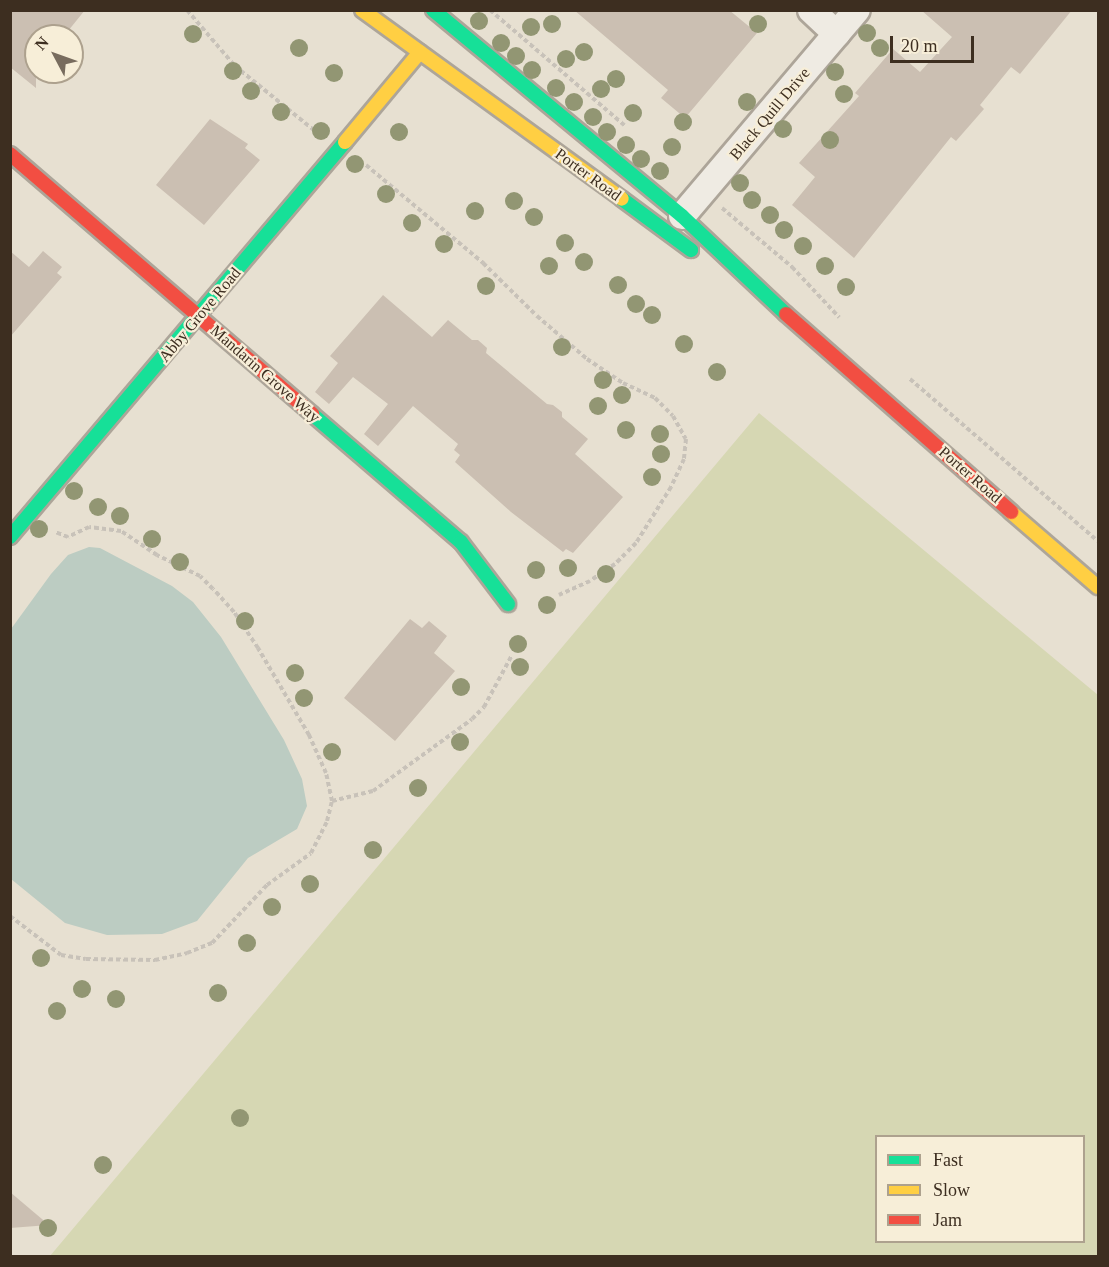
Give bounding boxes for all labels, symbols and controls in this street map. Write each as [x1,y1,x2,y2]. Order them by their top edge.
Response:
north arrow [24,24,84,84]
scale bar [893,24,977,62]
text: N [31,33,52,53]
text: 20 m [901,36,938,56]
street label: Black Quill Drive [726,64,814,164]
street label: Porter Road [551,145,625,205]
street label: Abby Grove Road [155,264,245,366]
street label: Mandarin Grove Way [206,321,324,427]
street label: Porter Road [935,443,1005,507]
legend [875,1135,1085,1243]
text: Fast [933,1150,963,1170]
text: Slow [933,1180,970,1200]
text: Jam [933,1210,962,1230]

